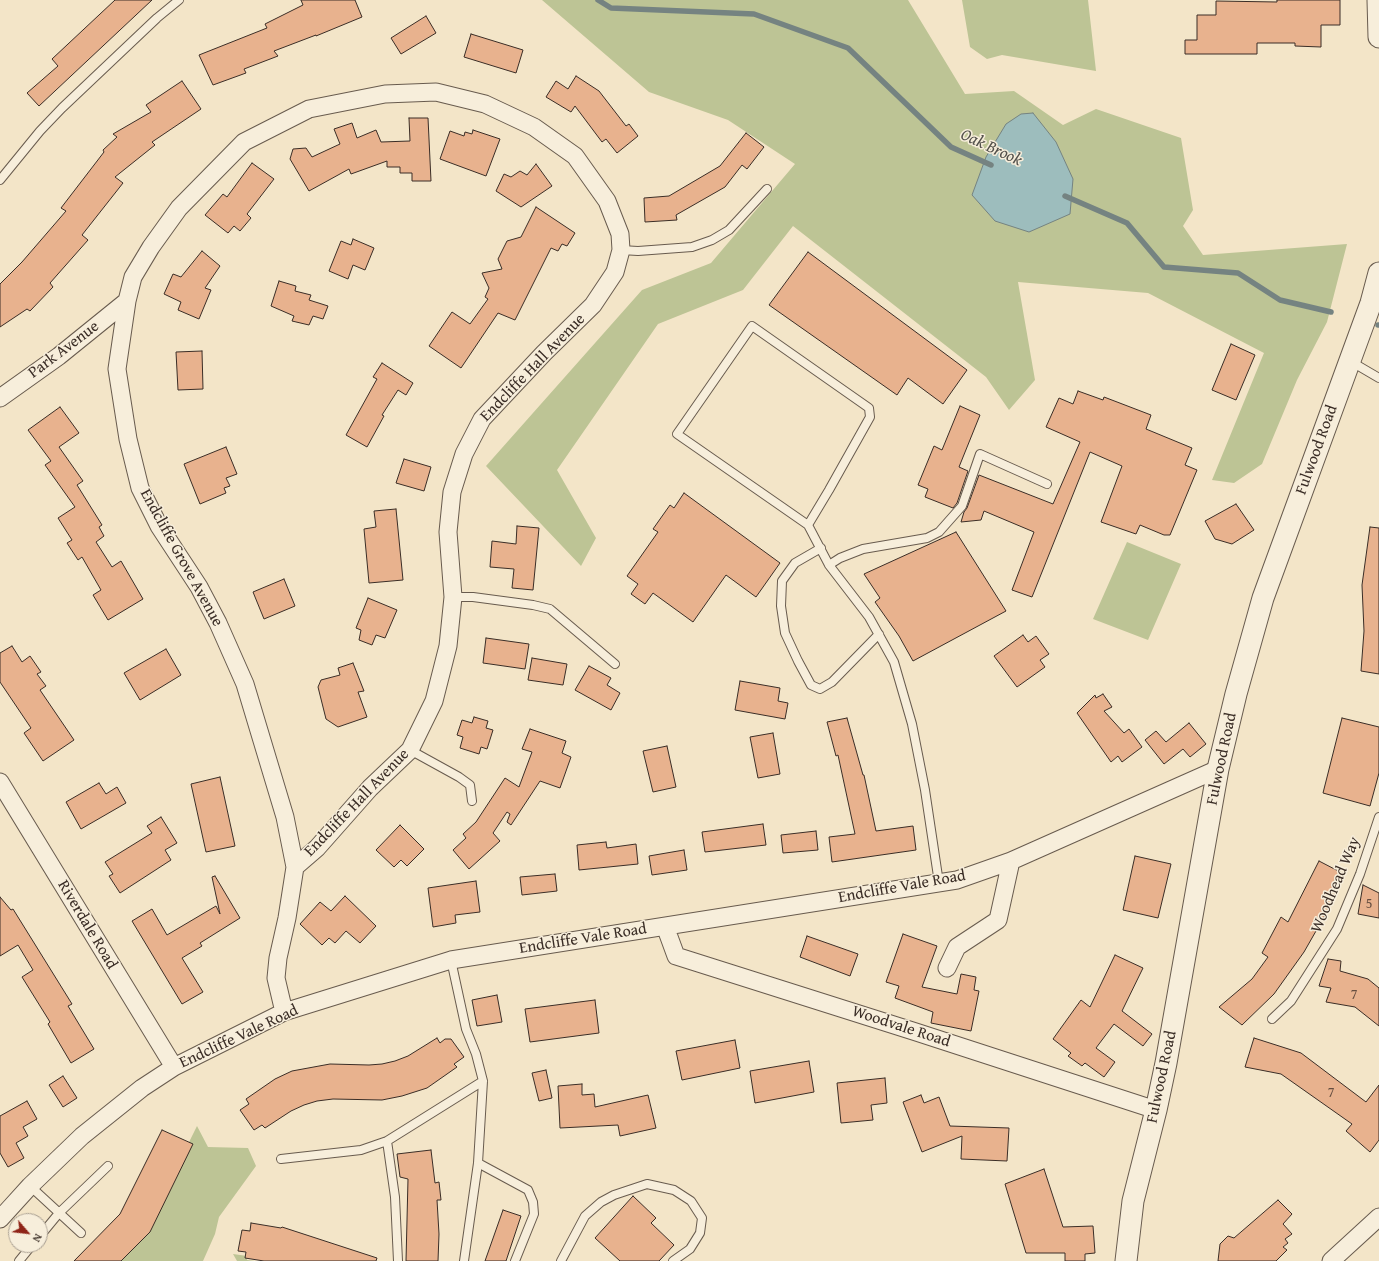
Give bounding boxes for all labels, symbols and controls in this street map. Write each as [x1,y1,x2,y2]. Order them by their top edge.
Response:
water label: Oak Brook [957,125,1025,171]
street label: Endcliffe Hall Avenue [477,310,589,426]
street label: Park Avenue [25,317,103,383]
street label: Fulwood Road [1292,403,1342,497]
street label: Endcliffe Grove Avenue [135,486,227,630]
street label: Fulwood Road [1203,711,1241,807]
street label: Endcliffe Hall Avenue [301,745,413,861]
street label: Woodhead Way [1307,834,1365,936]
street label: Endcliffe Vale Road [837,866,967,908]
street label: Riverdale Road [53,877,121,973]
house number: 5 [1366,896,1372,912]
street label: Endcliffe Vale Road [518,919,648,959]
house number: 7 [1351,987,1357,1003]
street label: Endcliffe Vale Road [177,1001,301,1073]
street label: Woodvale Road [850,1002,952,1052]
street label: Fulwood Road [1143,1029,1181,1125]
house number: 7 [1328,1085,1334,1101]
north arrow [8,1213,48,1253]
text: N [29,1231,47,1245]

